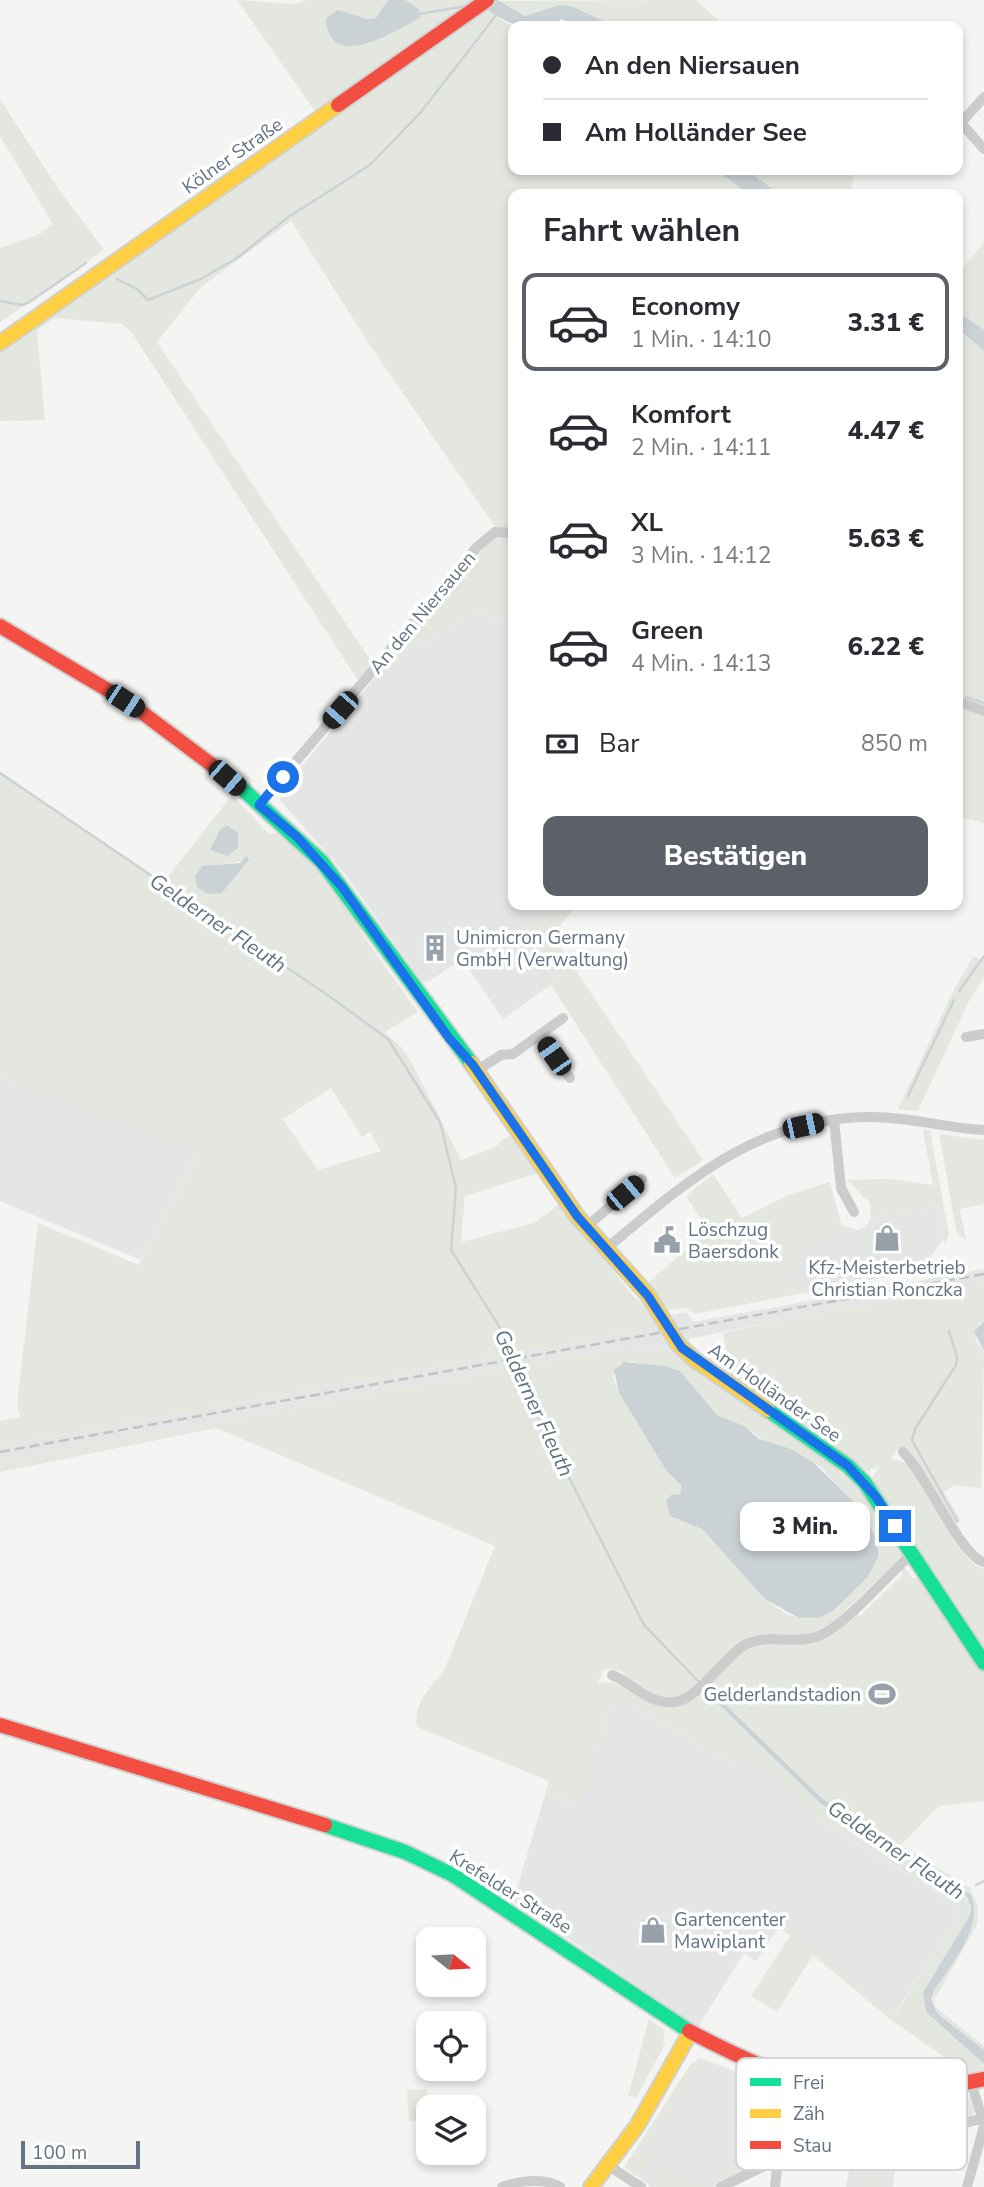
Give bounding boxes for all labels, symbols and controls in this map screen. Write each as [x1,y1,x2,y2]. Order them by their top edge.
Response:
text: An den Niersauen [585,48,800,83]
street label: Kölner Straße [177,112,288,200]
text: Am Holländer See [585,115,807,150]
text: Fahrt wählen [543,209,740,252]
text: Economy [631,289,740,324]
icon: car [547,291,610,354]
text: 3.31 € [848,305,924,340]
text: 1 Min. · 14:10 [631,324,772,355]
text: Komfort [631,397,731,432]
icon: car [547,399,610,462]
text: 4.47 € [848,413,924,448]
text: 2 Min. · 14:11 [631,432,772,463]
text: XL [631,505,663,540]
icon: car [547,507,610,570]
text: 5.63 € [848,521,924,556]
text: 3 Min. · 14:12 [631,540,772,571]
street label: An den Niersauen [364,546,482,679]
text: Green [631,613,704,648]
icon: car [547,615,610,678]
text: 6.22 € [848,629,924,664]
text: 4 Min. · 14:13 [631,648,772,679]
car [102,681,149,721]
car [319,687,362,733]
icon: cash [543,725,581,763]
text: Bar [599,726,640,761]
text: 850 m [861,728,928,759]
car [205,756,250,800]
route start [267,761,299,793]
button: Bestätigen [543,816,928,896]
water label: Gelderner Fleuth [144,867,292,979]
place label: Unimicron Germany GmbH (Verwaltung) [456,925,629,973]
building icon: Unimicron Germany GmbH (Verwaltung) [420,933,450,963]
car [534,1033,575,1079]
car [781,1111,826,1141]
car [603,1171,648,1215]
place label: Löschzug Baersdonk [688,1217,779,1265]
shop icon: Kfz-Meisterbetrieb Christian Ronczka [872,1223,902,1253]
public building icon: Löschzug Baersdonk [652,1225,682,1255]
place label: Kfz-Meisterbetrieb Christian Ronczka [808,1255,966,1303]
water label: Gelderner Fleuth [488,1325,580,1481]
street label: Am Holländer See [703,1337,846,1448]
callout: 3 Min. [741,1502,870,1550]
route end [879,1510,911,1542]
text: 3 Min. [772,1511,838,1542]
sports icon: Gelderlandstadion [867,1679,897,1709]
place label: Gelderlandstadion [703,1682,861,1708]
water label: Gelderner Fleuth [822,1794,970,1906]
street label: Krefelder Straße [444,1844,577,1940]
place label: Gartencenter Mawiplant [674,1907,786,1955]
shop icon: Gartencenter Mawiplant [638,1915,668,1945]
north arrow [416,1927,486,1997]
map controls [416,1927,486,2165]
button: locate [416,2011,486,2081]
legend [736,2058,967,2170]
text: Frei [793,2070,824,2096]
button: layers [416,2095,486,2165]
text: Zäh [793,2101,825,2127]
text: Stau [793,2133,832,2159]
scale bar [21,2138,140,2170]
text: 100 m [32,2140,87,2166]

